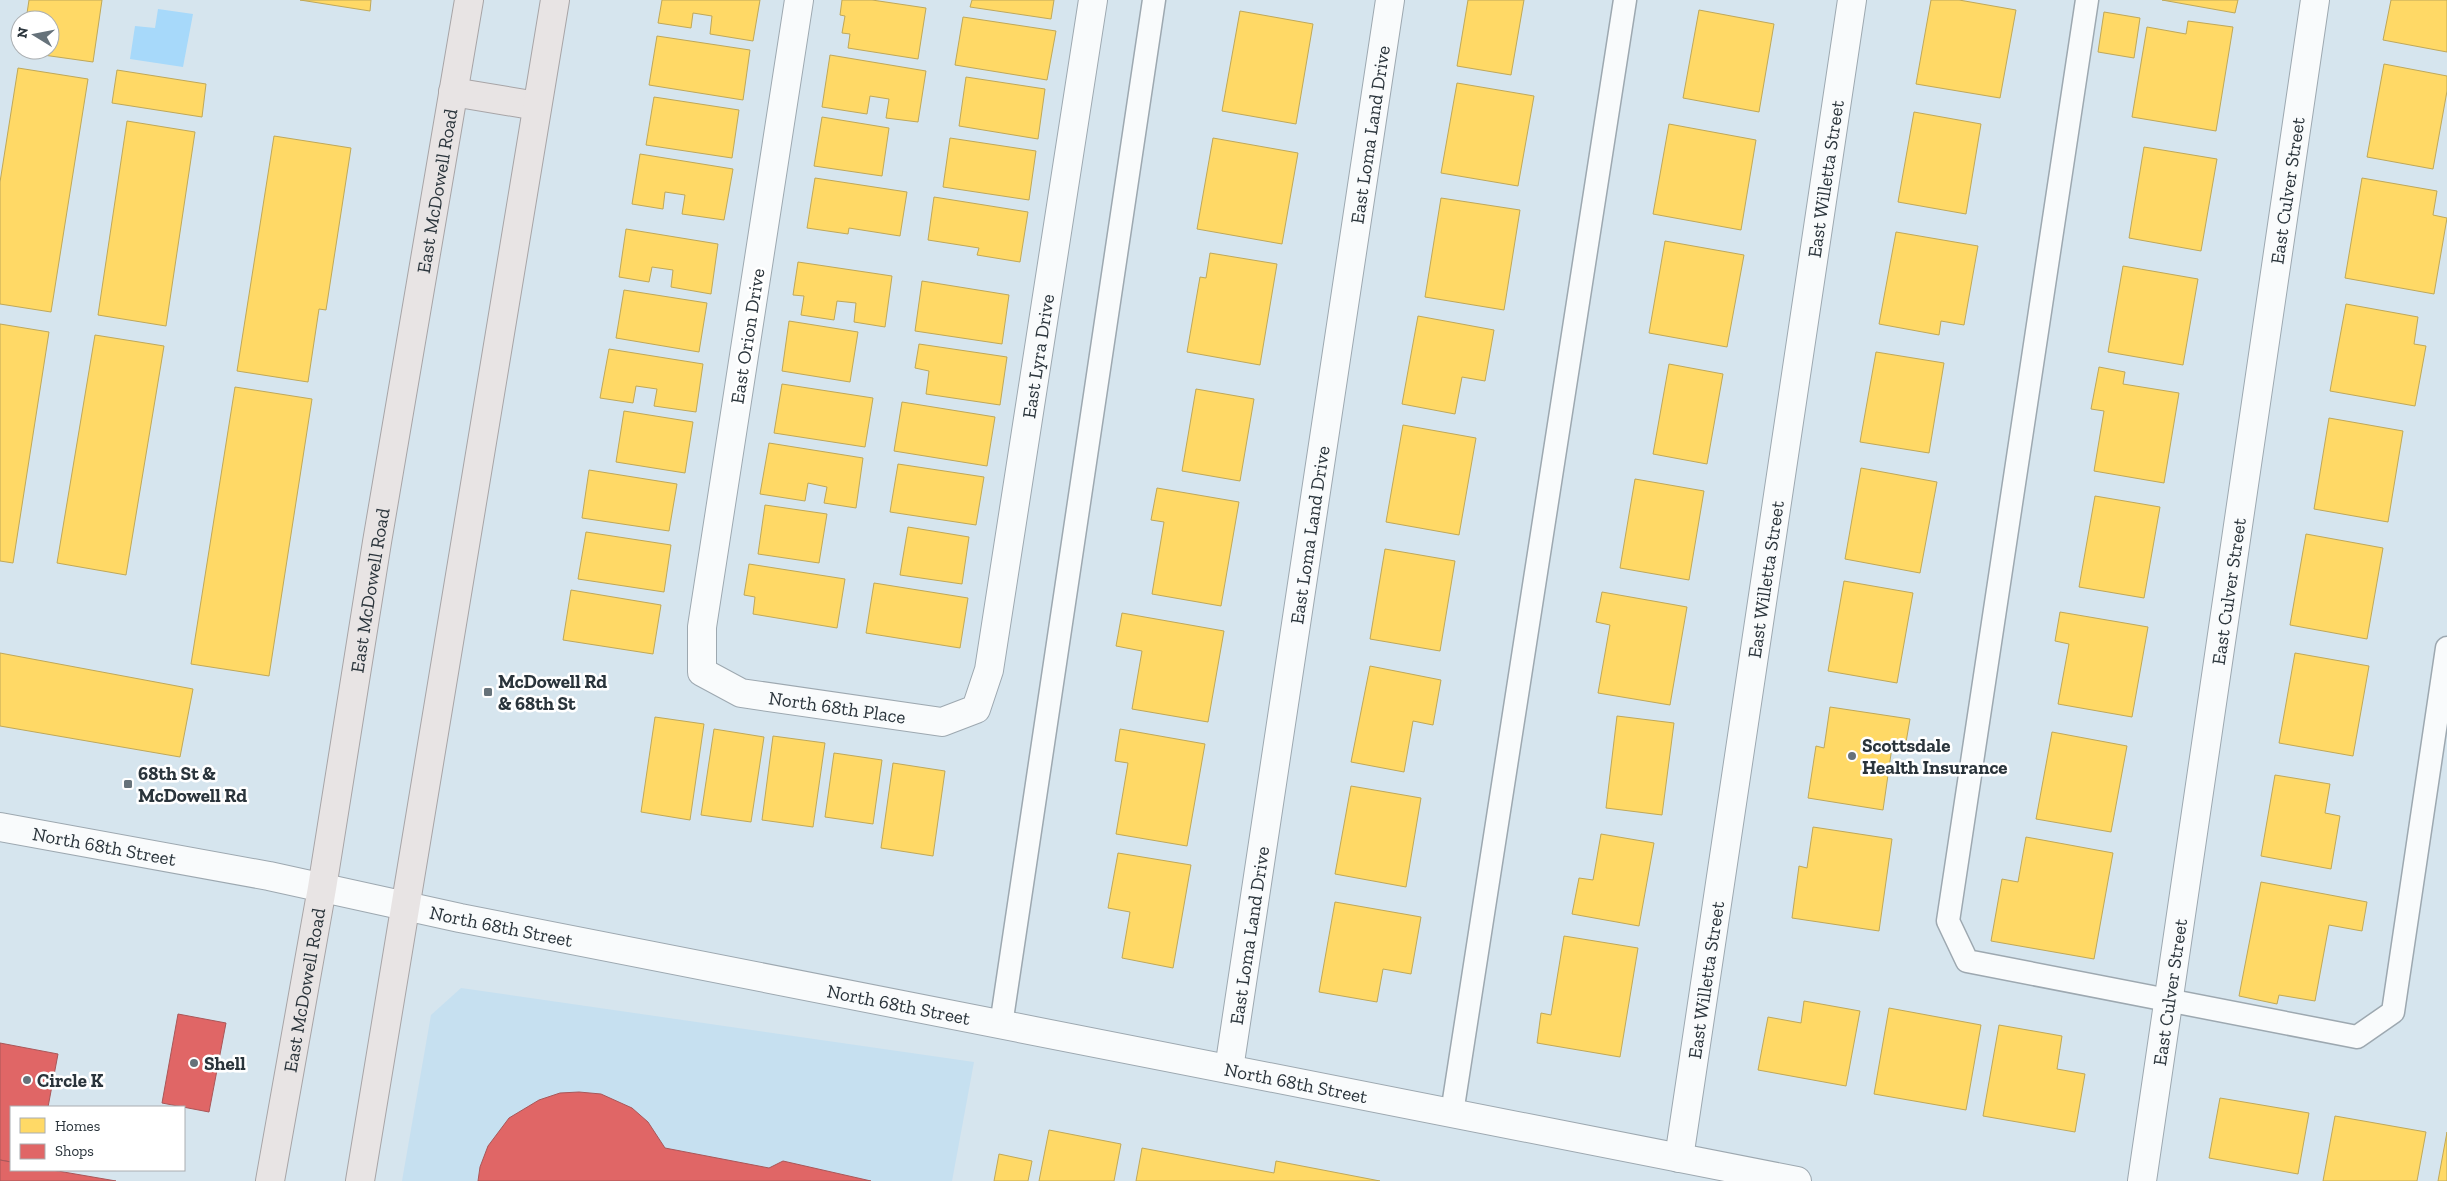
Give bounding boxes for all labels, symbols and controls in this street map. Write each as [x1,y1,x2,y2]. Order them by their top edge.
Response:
north arrow [10,10,60,60]
text: N [13,26,32,40]
street label: East Loma Land Drive [1345,44,1395,225]
street label: East Willetta Street [1803,99,1849,259]
street label: East McDowell Road [412,106,462,275]
street label: East Culver Street [2265,116,2310,266]
street label: East Orion Drive [725,267,770,405]
street label: East Lyra Drive [1017,292,1059,420]
street label: East Loma Land Drive [1285,444,1335,626]
street label: East Willetta Street [1743,499,1789,660]
street label: East McDowell Road [345,506,395,674]
street label: East Culver Street [2207,516,2251,666]
place label: McDowell Rd & 68th St [498,670,607,715]
marker: McDowell Rd & 68th St [482,686,494,698]
street label: North 68th Place [767,686,907,729]
place label: Scottsdale Health Insurance [1862,734,2008,779]
marker: Scottsdale Health Insurance [1846,750,1858,762]
place label: 68th St & McDowell Rd [138,762,247,807]
marker: 68th St & McDowell Rd [122,778,134,790]
street label: North 68th Street [31,822,178,871]
street label: East Loma Land Drive [1225,845,1274,1026]
street label: East Willetta Street [1683,900,1729,1060]
street label: North 68th Street [427,901,575,952]
street label: East McDowell Road [279,906,330,1074]
street label: East Culver Street [2148,917,2192,1067]
street label: North 68th Street [825,979,972,1030]
place label: Shell [204,1052,246,1075]
marker: Shell [188,1057,200,1069]
street label: North 68th Street [1222,1058,1369,1108]
place label: Circle K [37,1069,103,1092]
marker: Circle K [21,1074,33,1086]
legend [10,1106,185,1171]
text: Homes [55,1117,100,1135]
text: Shops [55,1142,94,1160]

